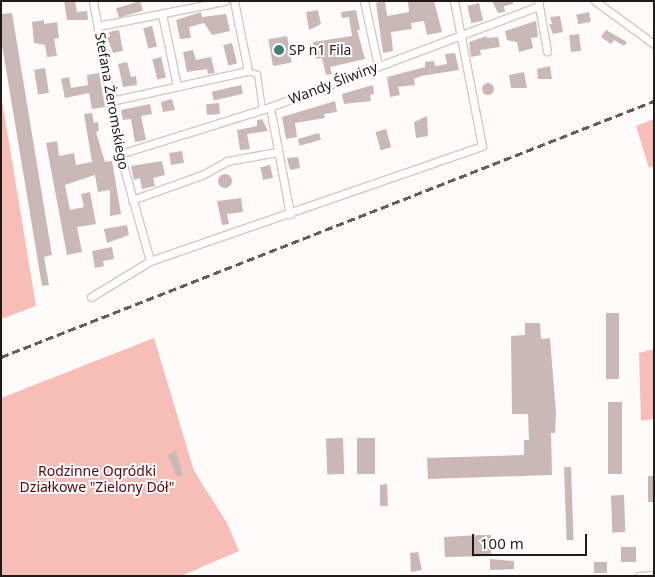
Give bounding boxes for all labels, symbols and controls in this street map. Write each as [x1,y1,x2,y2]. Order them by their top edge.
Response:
street label: Stefana Żeromskiego [92,31,132,171]
place label: SP n1 Fila [289,42,351,58]
marker: SP n1 Fila [273,44,285,56]
street label: Wandy Śliwiny [286,58,380,108]
park label: Rodzinne Ogródki Działkowe "Zielony Dół" [20,463,174,496]
scale bar [475,524,590,556]
text: 100 m [480,533,524,553]

